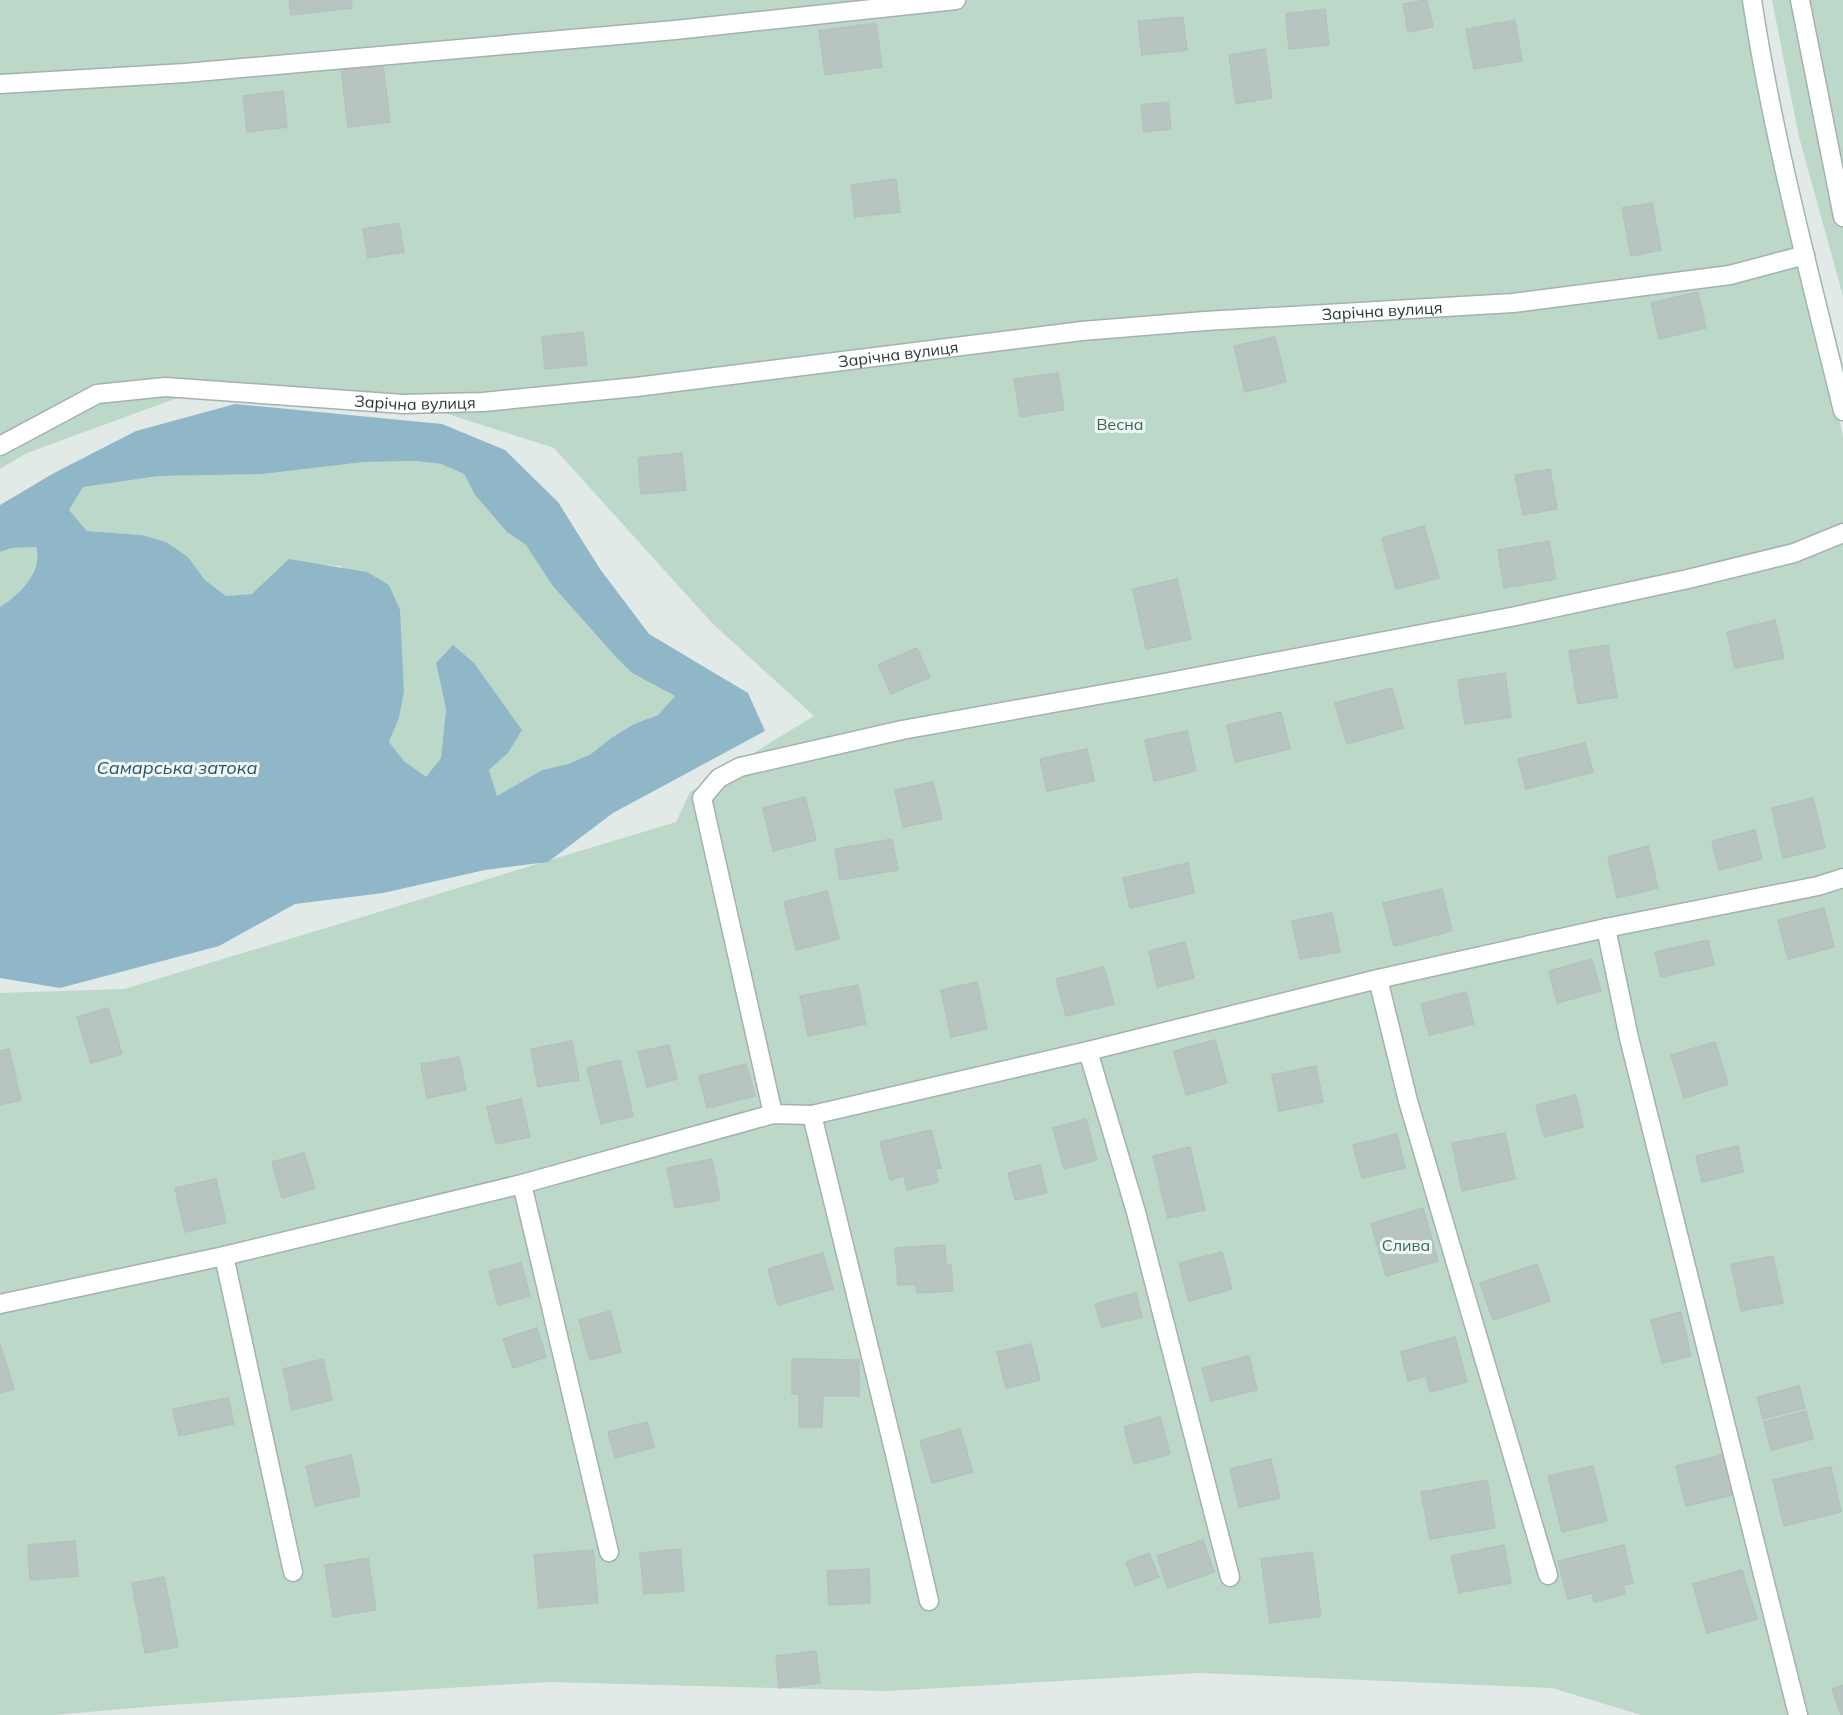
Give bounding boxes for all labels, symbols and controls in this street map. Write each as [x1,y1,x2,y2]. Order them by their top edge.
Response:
street label: Зарічна вулиця [1321,297,1443,324]
street label: Зарічна вулиця [837,337,960,372]
street label: Зарічна вулиця [354,391,476,414]
park label: Весна [1096,414,1144,434]
water label: Самарська затока [97,756,257,779]
park label: Слива [1382,1235,1430,1255]

